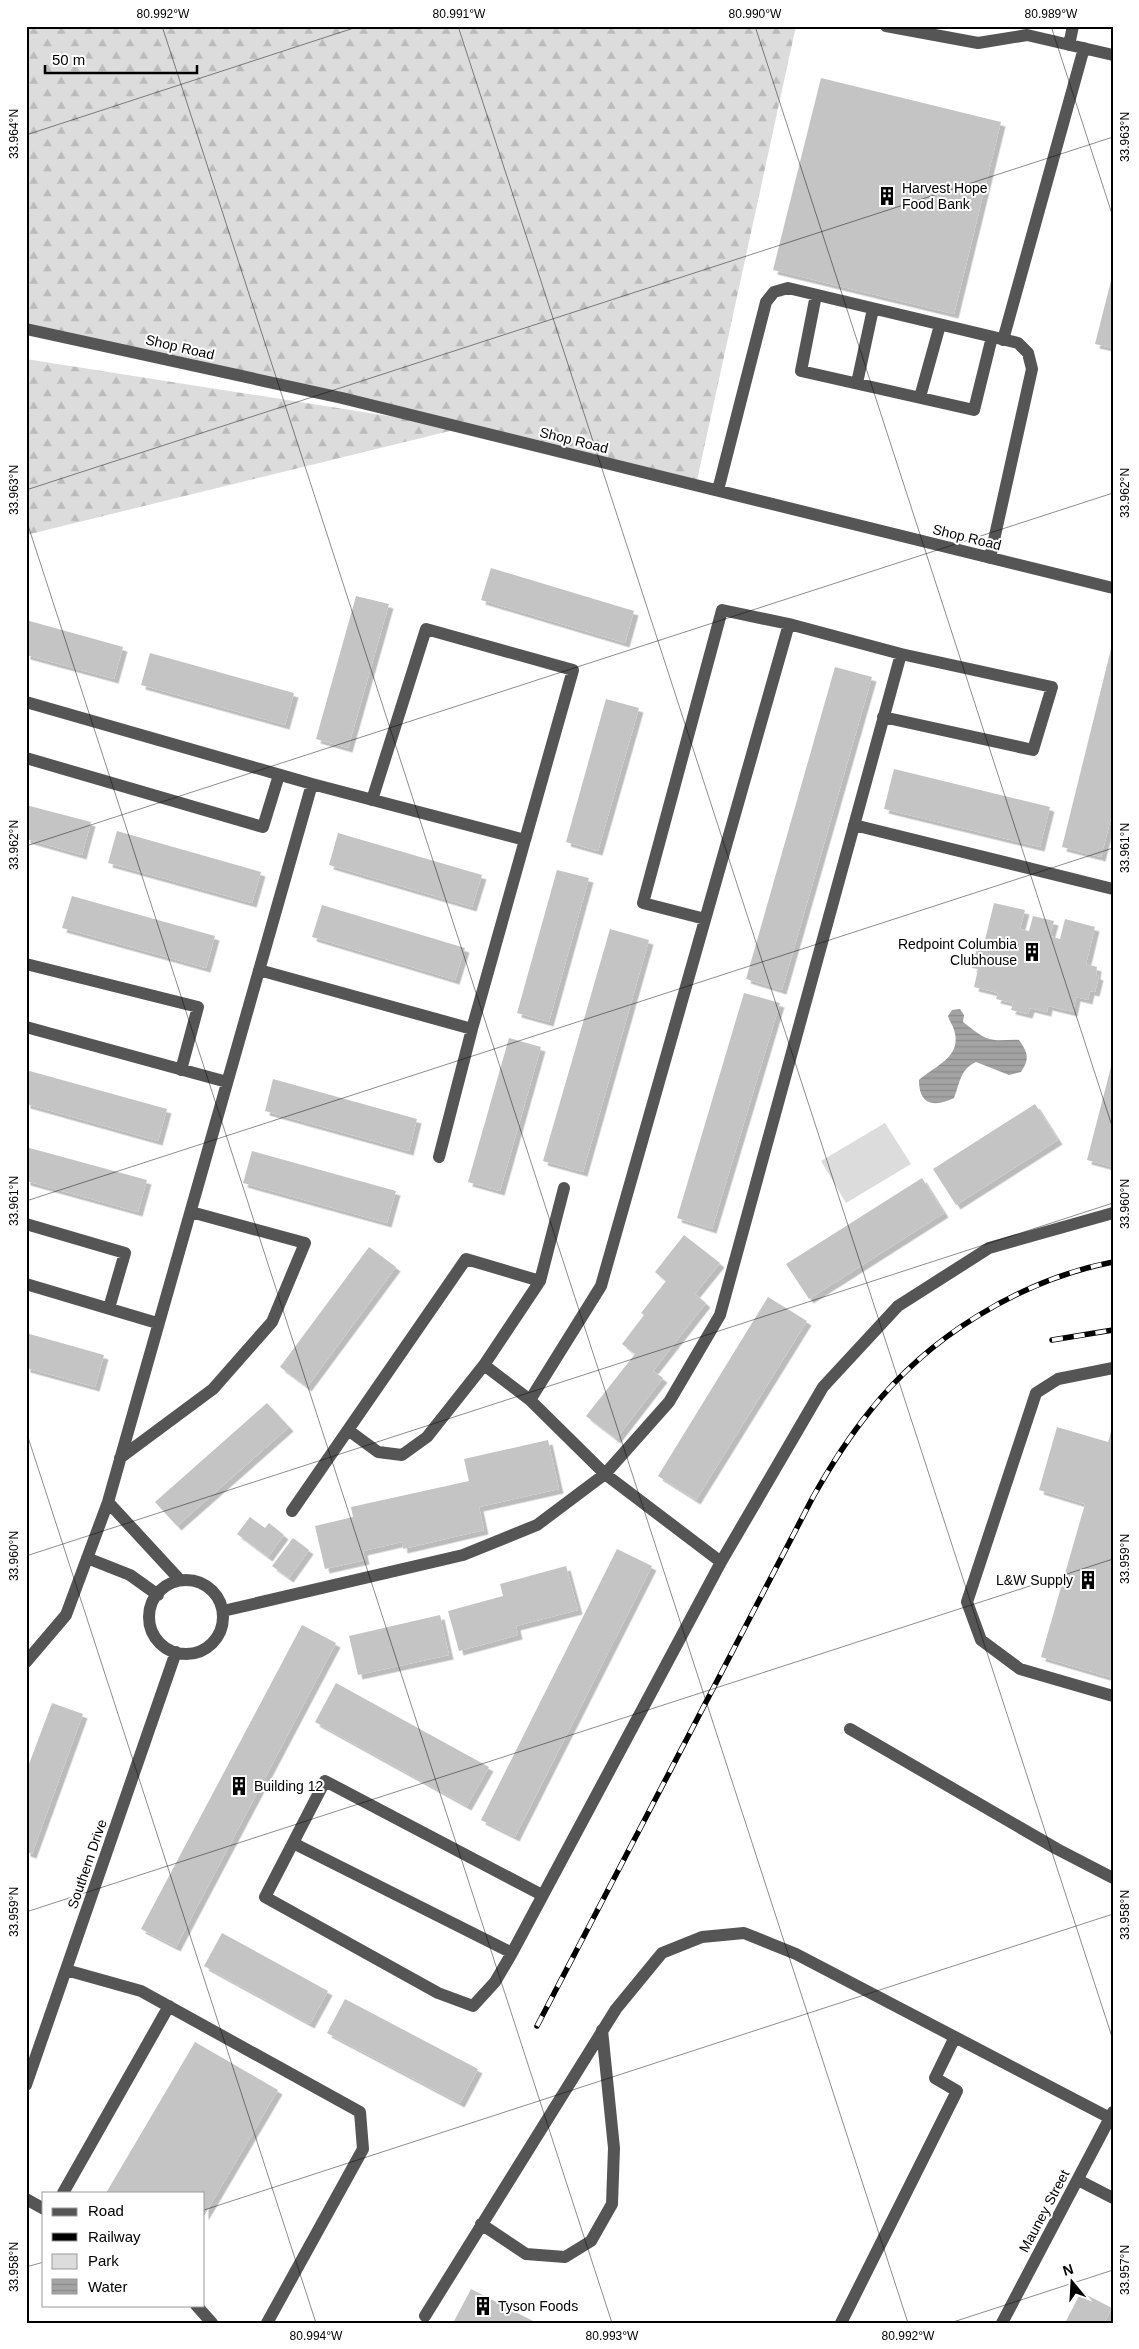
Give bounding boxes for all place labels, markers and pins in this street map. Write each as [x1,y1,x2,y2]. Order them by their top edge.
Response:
place label: Harvest Hope Food Bank [902,180,988,212]
building icon: Harvest Hope Food Bank [876,185,898,207]
place label: Redpoint Columbia Clubhouse [898,936,1017,968]
building icon: Redpoint Columbia Clubhouse [1021,941,1043,963]
building icon: L&W Supply [1077,1569,1099,1591]
place label: L&W Supply [996,1572,1073,1588]
building icon: Building 12 [228,1775,250,1797]
place label: Building 12 [254,1778,323,1794]
building icon: Tyson Foods [472,2295,494,2317]
place label: Tyson Foods [498,2298,578,2314]

